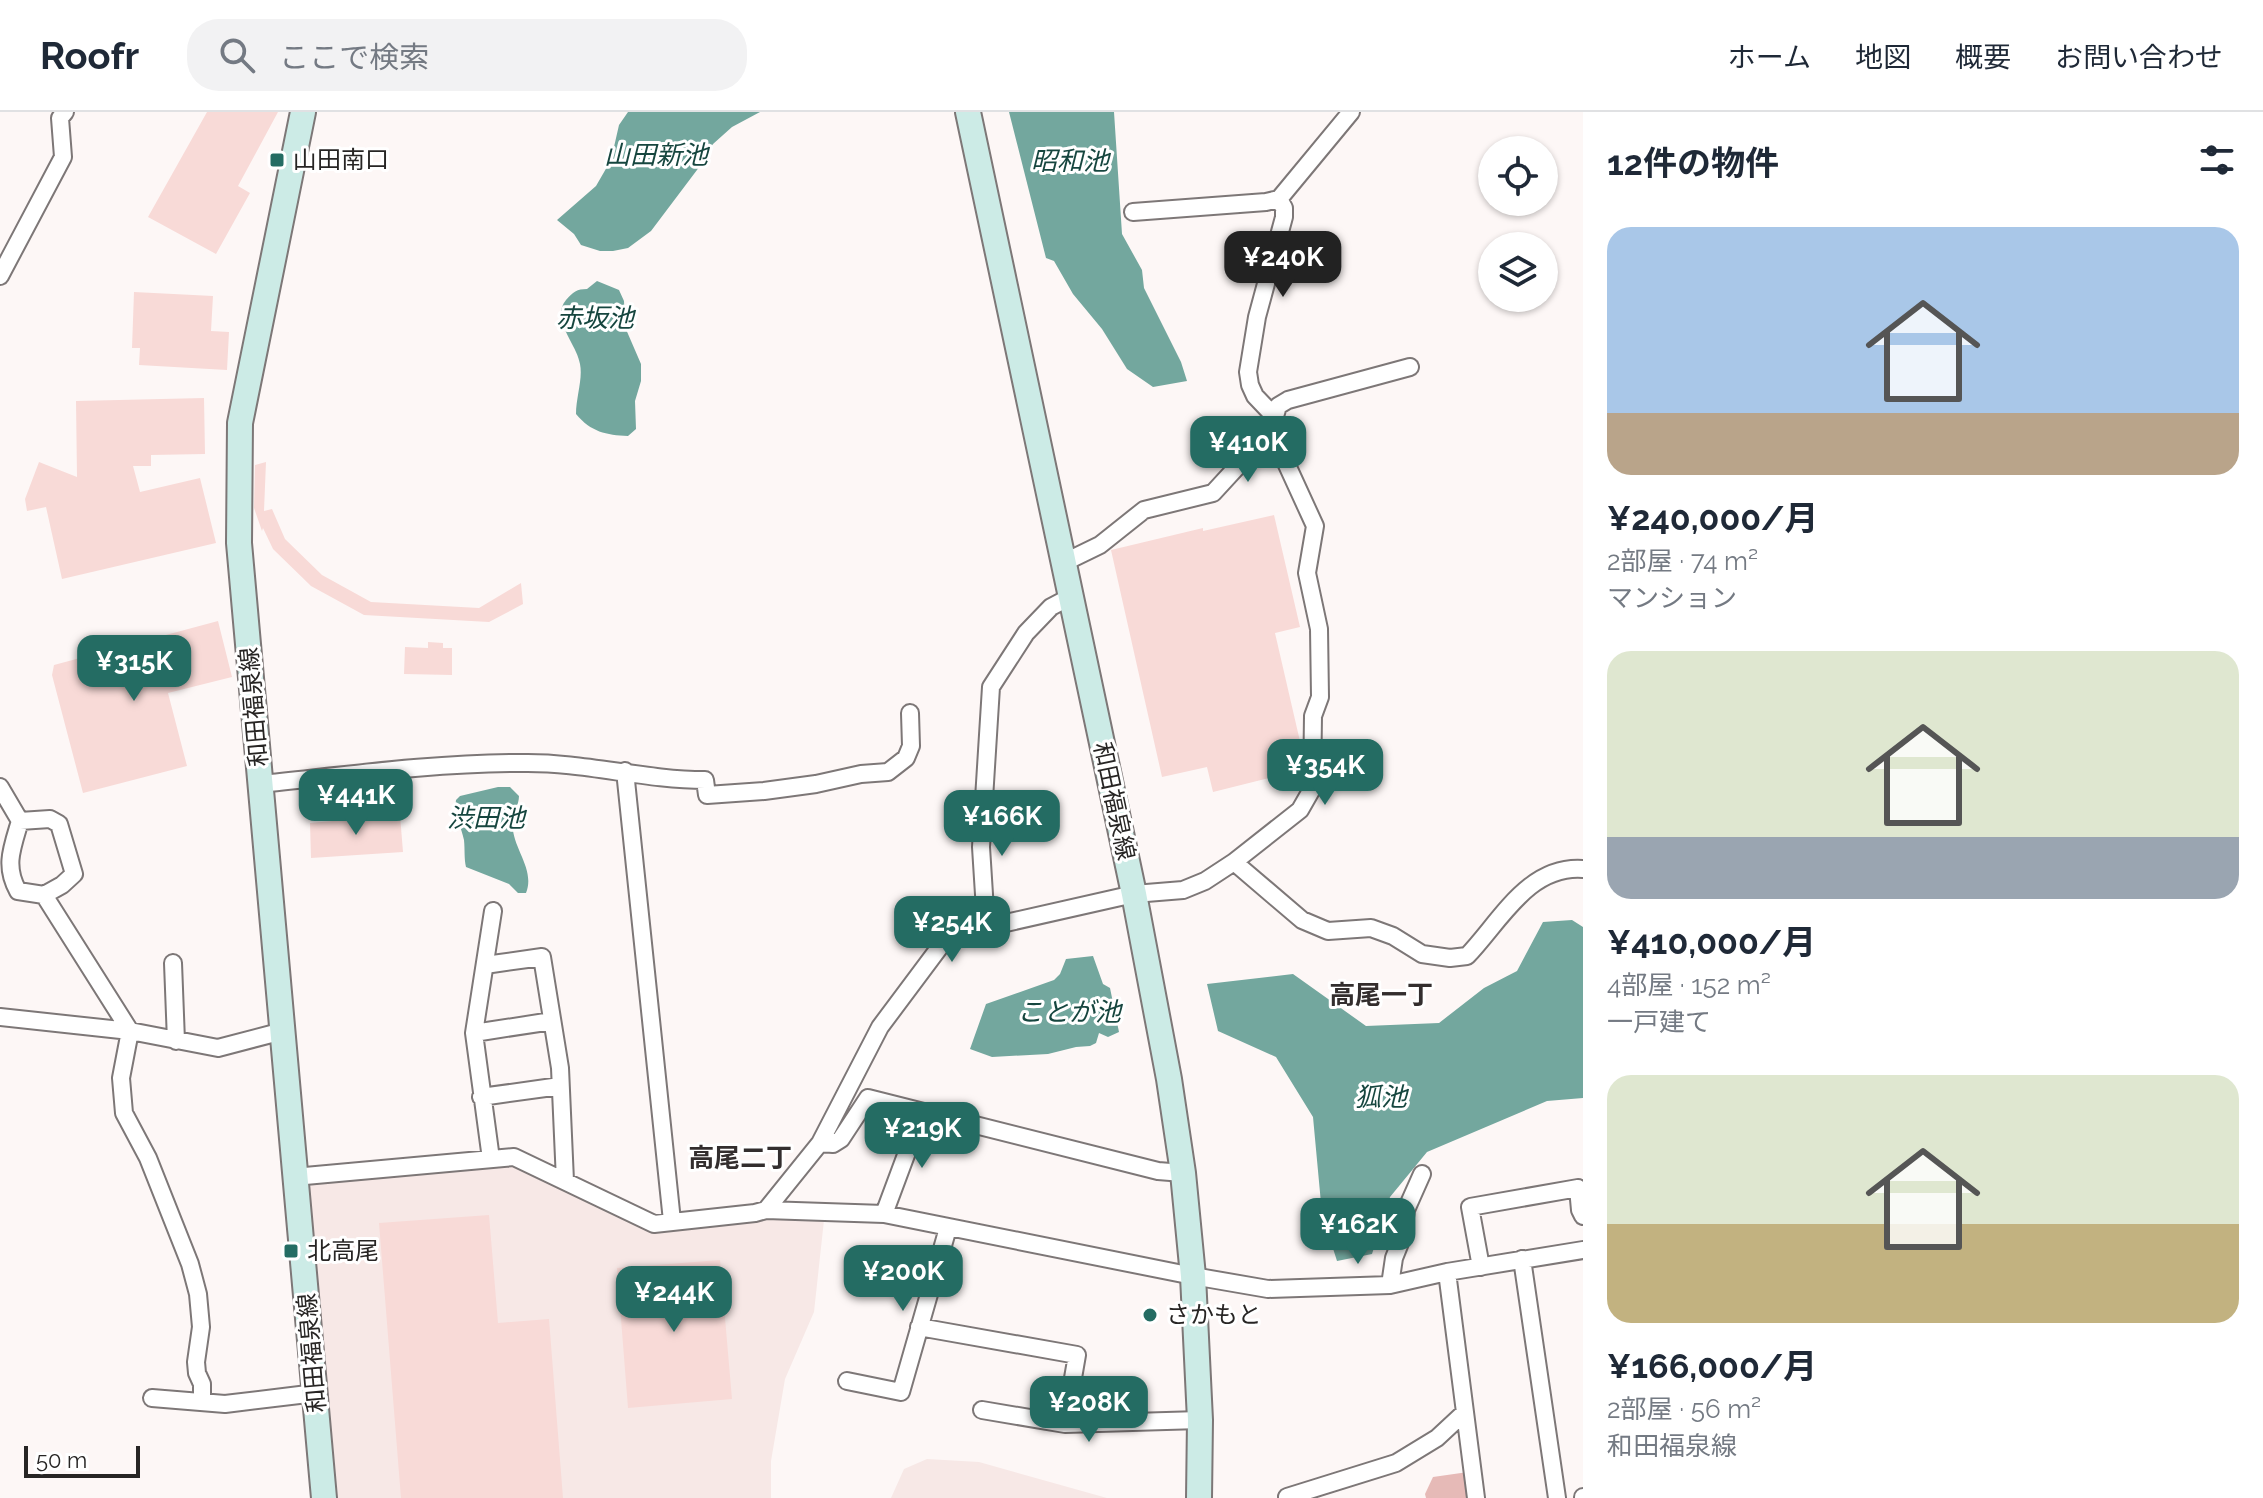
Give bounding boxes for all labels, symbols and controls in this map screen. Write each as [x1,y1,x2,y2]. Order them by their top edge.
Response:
search box [187,19,747,91]
text: Roofr [40,33,139,78]
icon: search [215,33,259,77]
text: ここで検索 [279,40,429,75]
text: ホーム [1728,41,1811,74]
text: 地図 [1855,41,1911,74]
text: 概要 [1955,41,2011,74]
text: お問い合わせ [2055,41,2223,74]
map controls [1478,136,1558,312]
button: locate [1478,136,1558,216]
icon: filters [2195,138,2239,182]
water label: 山田新池 [604,140,711,170]
text: 12件の物件 [1607,143,1779,183]
place label: 山田南口 [293,145,389,174]
water label: 昭和池 [1031,146,1112,176]
marker: 山田南口 [268,151,286,169]
pin: ¥240K [1227,231,1339,299]
button: layers [1478,232,1558,312]
text: ¥240K [1242,242,1324,272]
icon: home [1851,279,1995,423]
water label: 赤坂池 [556,303,637,333]
pin: ¥410K [1192,416,1304,484]
text: ¥410K [1208,427,1288,457]
text: ¥240,000/月 [1607,498,1819,538]
text: 2部屋 · 74 m² [1607,546,1758,576]
text: マンション [1607,583,1737,613]
pin: ¥315K [78,635,190,703]
text: ¥315K [95,646,173,676]
street label: 和田福泉線 [234,646,273,768]
icon: home [1851,703,1995,847]
street label: 和田福泉線 [1088,739,1141,863]
pin: ¥354K [1269,739,1381,807]
text: ¥354K [1285,750,1365,780]
pin: ¥441K [300,769,412,837]
text: ¥441K [317,780,395,810]
pin: ¥166K [946,790,1058,858]
text: ¥166K [962,801,1042,831]
water label: 渋田池 [447,803,528,833]
pin: ¥254K [896,896,1008,964]
text: ¥254K [912,907,992,937]
text: ¥410,000/月 [1607,922,1816,962]
text: 4部屋 · 152 m² [1607,970,1771,1000]
district label: 高尾一丁 [1329,980,1433,1010]
water label: ことが池 [1017,997,1124,1027]
text: 一戸建て [1607,1007,1711,1037]
water label: 狐池 [1355,1082,1410,1112]
pin: ¥219K [866,1102,978,1170]
text: ¥219K [883,1113,961,1143]
icon: home [1851,1127,1995,1271]
district label: 高尾二丁 [688,1143,792,1173]
pin: ¥162K [1302,1198,1414,1266]
text: ¥162K [1318,1209,1398,1239]
place label: 北高尾 [307,1236,379,1265]
marker: 北高尾 [282,1242,300,1260]
pin: ¥200K [847,1245,959,1313]
text: ¥200K [862,1256,944,1286]
pin: ¥244K [618,1266,730,1334]
text: ¥244K [634,1277,714,1307]
street label: 和田福泉線 [292,1292,331,1414]
place label: さかもと [1166,1300,1262,1329]
marker: さかもと [1141,1306,1159,1324]
text: ¥166,000/月 [1607,1346,1817,1386]
pin: ¥208K [1033,1376,1145,1444]
text: ¥208K [1048,1387,1130,1417]
text: 2部屋 · 56 m² [1607,1394,1761,1424]
text: 和田福泉線 [1607,1431,1737,1461]
scale bar [24,1442,140,1478]
text: 50 m [36,1447,87,1473]

